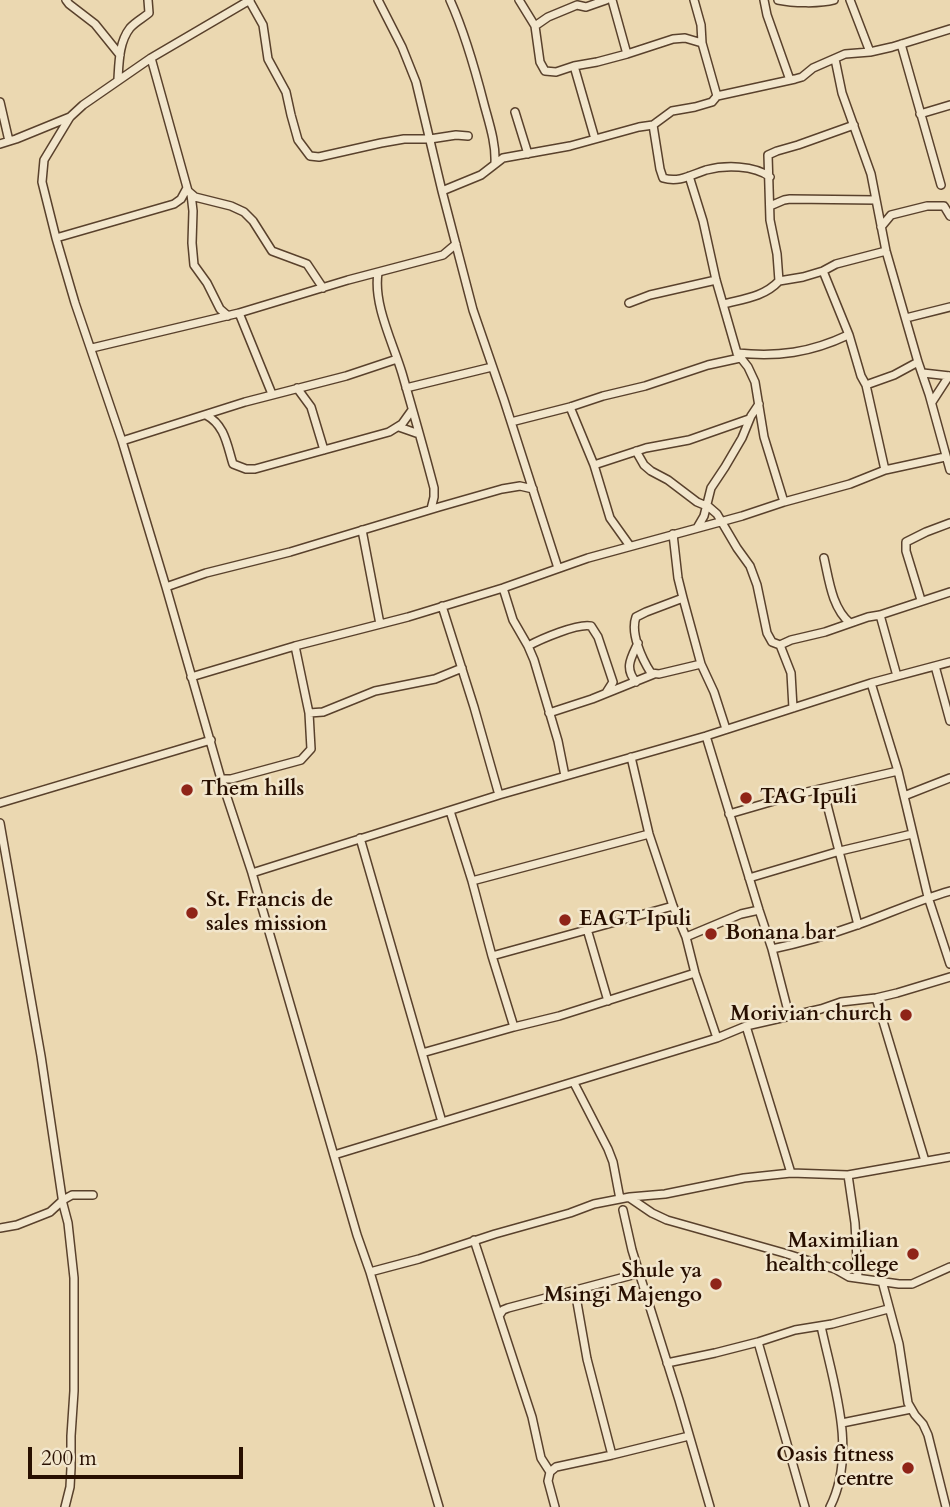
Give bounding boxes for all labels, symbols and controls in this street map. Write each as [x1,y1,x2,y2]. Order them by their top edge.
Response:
place label: Them hills [201,777,304,803]
marker: Them hills [179,782,195,798]
place label: TAG Ipuli [760,785,857,811]
marker: TAG Ipuli [738,790,754,806]
place label: St. Francis de sales mission [206,888,333,938]
marker: St. Francis de sales mission [184,905,200,921]
place label: EAGT Ipuli [579,907,692,933]
marker: EAGT Ipuli [557,912,573,928]
place label: Bonana bar [725,921,836,947]
marker: Bonana bar [703,926,719,942]
place label: Morivian church [730,1002,892,1028]
marker: Morivian church [898,1007,914,1023]
place label: Maximilian health college [765,1229,899,1279]
marker: Maximilian health college [905,1246,921,1262]
place label: Shule ya Msingi Majengo [544,1259,702,1309]
marker: Shule ya Msingi Majengo [708,1276,724,1292]
scale bar [32,1434,247,1478]
place label: Oasis fitness centre [776,1443,894,1493]
text: 200 m [41,1444,97,1473]
marker: Oasis fitness centre [900,1460,916,1476]

